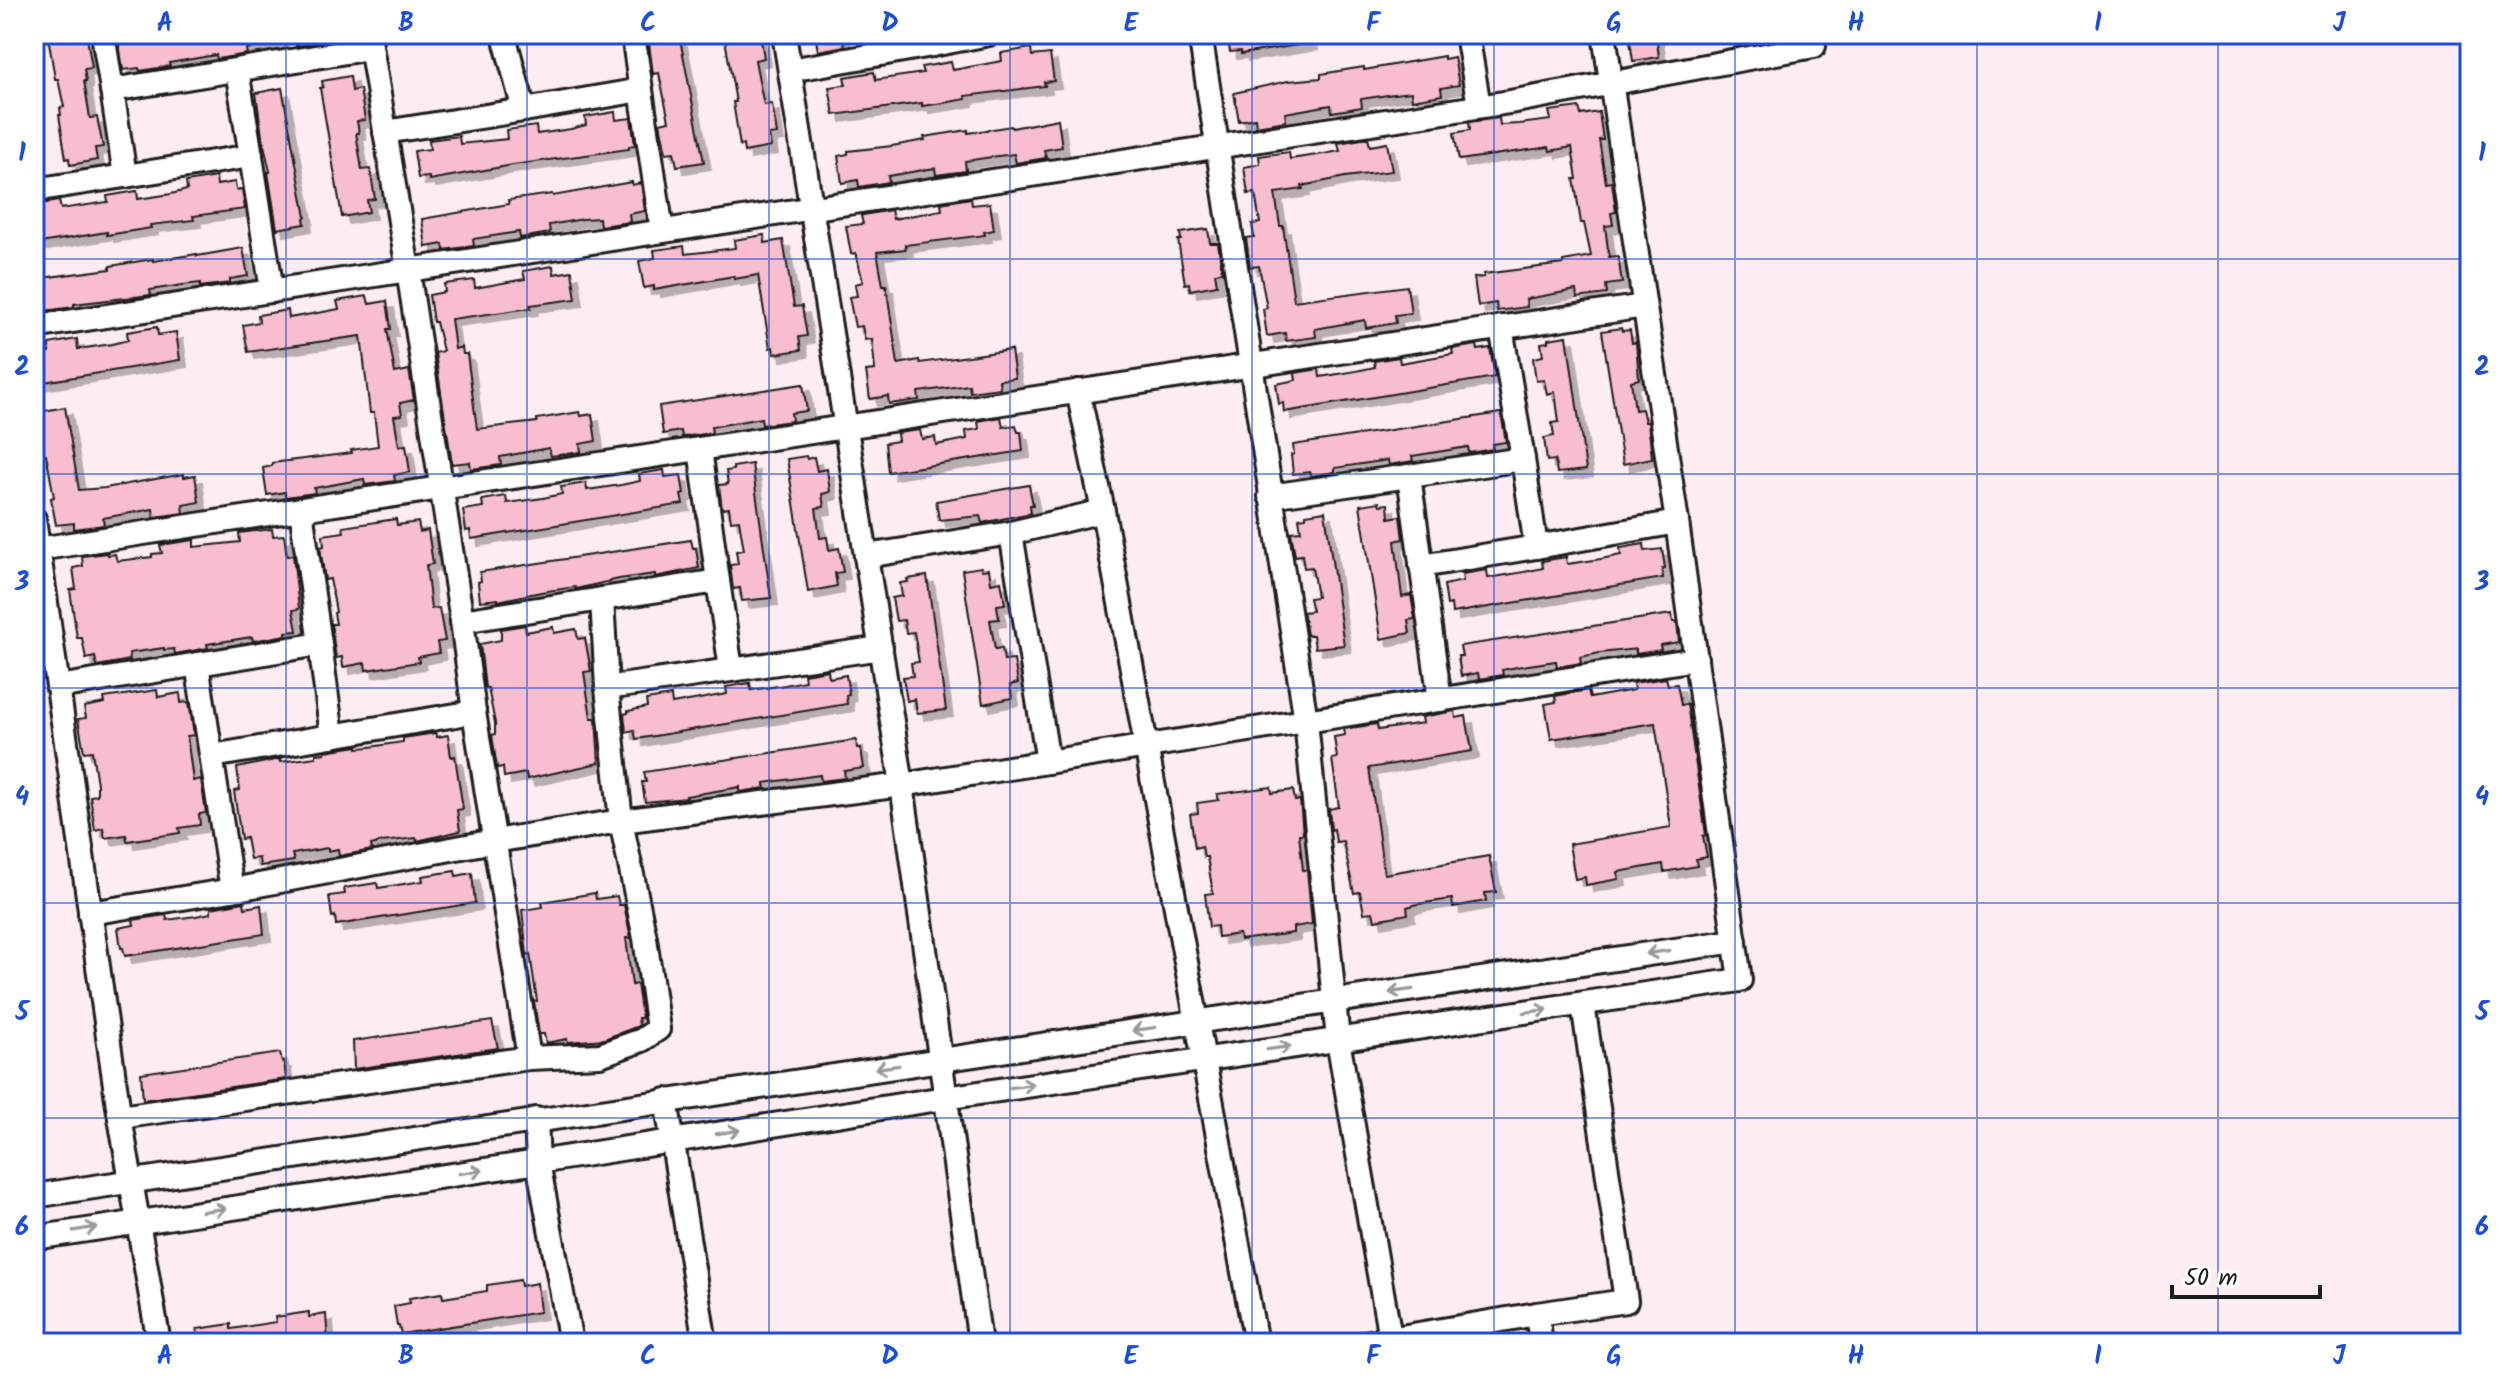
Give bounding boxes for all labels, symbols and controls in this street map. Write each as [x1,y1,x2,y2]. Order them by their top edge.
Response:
text: A [157,3,173,45]
text: B [398,3,414,45]
text: C [640,3,656,45]
text: D [881,3,899,45]
text: E [1124,3,1140,45]
text: F [1366,3,1382,45]
text: G [1606,3,1622,45]
text: H [1848,3,1865,45]
text: I [2094,3,2102,45]
text: J [2333,3,2347,45]
text: 1 [18,133,26,175]
text: 1 [2478,133,2486,175]
text: 2 [14,347,30,389]
text: 2 [2474,347,2490,389]
text: 3 [14,562,29,604]
text: 3 [2474,562,2489,604]
text: 4 [15,777,29,819]
text: 4 [2475,777,2489,819]
one-way arrow [1646,945,1671,960]
one-way arrow [1389,984,1414,999]
text: 5 [14,992,30,1034]
text: 5 [2474,992,2490,1034]
one-way arrow [1523,1003,1548,1018]
one-way arrow [1132,1022,1157,1037]
one-way arrow [1266,1040,1291,1055]
one-way arrow [874,1060,900,1075]
one-way arrow [1009,1078,1034,1093]
one-way arrow [715,1124,740,1139]
one-way arrow [458,1164,483,1179]
one-way arrow [200,1202,226,1217]
text: 6 [15,1207,29,1249]
text: 6 [2475,1207,2489,1249]
one-way arrow [72,1221,97,1236]
scale bar [2172,1249,2320,1299]
text: 50 m [2184,1259,2238,1298]
text: A [157,1336,173,1377]
text: B [398,1336,414,1377]
text: C [640,1336,656,1377]
text: D [881,1336,899,1377]
text: E [1124,1336,1140,1377]
text: F [1366,1336,1382,1377]
text: G [1606,1336,1622,1377]
text: H [1848,1336,1865,1377]
text: I [2094,1336,2102,1377]
text: J [2333,1336,2347,1377]

